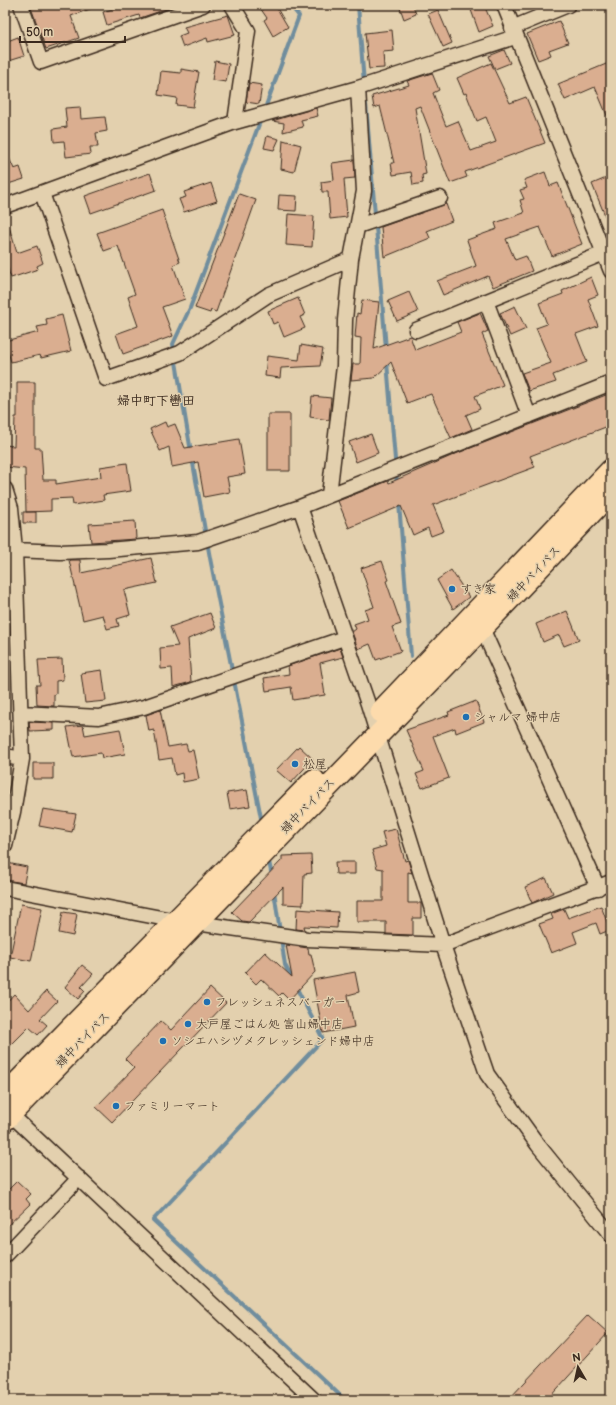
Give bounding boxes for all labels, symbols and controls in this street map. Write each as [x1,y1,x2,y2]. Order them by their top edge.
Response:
scale bar [20,18,125,44]
text: 50 m [26,25,53,40]
district label: 婦中町下轡田 [117,393,195,409]
street label: 婦中バイパス [504,543,564,605]
place label: すき家 [460,582,496,597]
marker: すき家 [447,584,457,594]
place label: シャルマ 婦中店 [474,710,561,725]
marker: シャルマ 婦中店 [461,712,471,722]
place label: 松屋 [303,757,327,772]
marker: 松屋 [290,759,300,769]
street label: 婦中バイパス [278,775,338,837]
place label: フレッシュネスバーガー [215,995,346,1010]
marker: フレッシュネスバーガー [202,997,212,1007]
street label: 婦中バイパス [53,1009,113,1071]
place label: 大戸屋ごはん処 富山婦中店 [196,1017,343,1032]
marker: 大戸屋ごはん処 富山婦中店 [183,1019,193,1029]
place label: ソシエハシヅメクレッシェンド婦中店 [171,1034,375,1049]
marker: ソシエハシヅメクレッシェンド婦中店 [158,1036,168,1046]
place label: ファミリーマート [124,1099,220,1114]
marker: ファミリーマート [111,1101,121,1111]
north arrow [558,1347,598,1387]
text: N [571,1351,582,1365]

